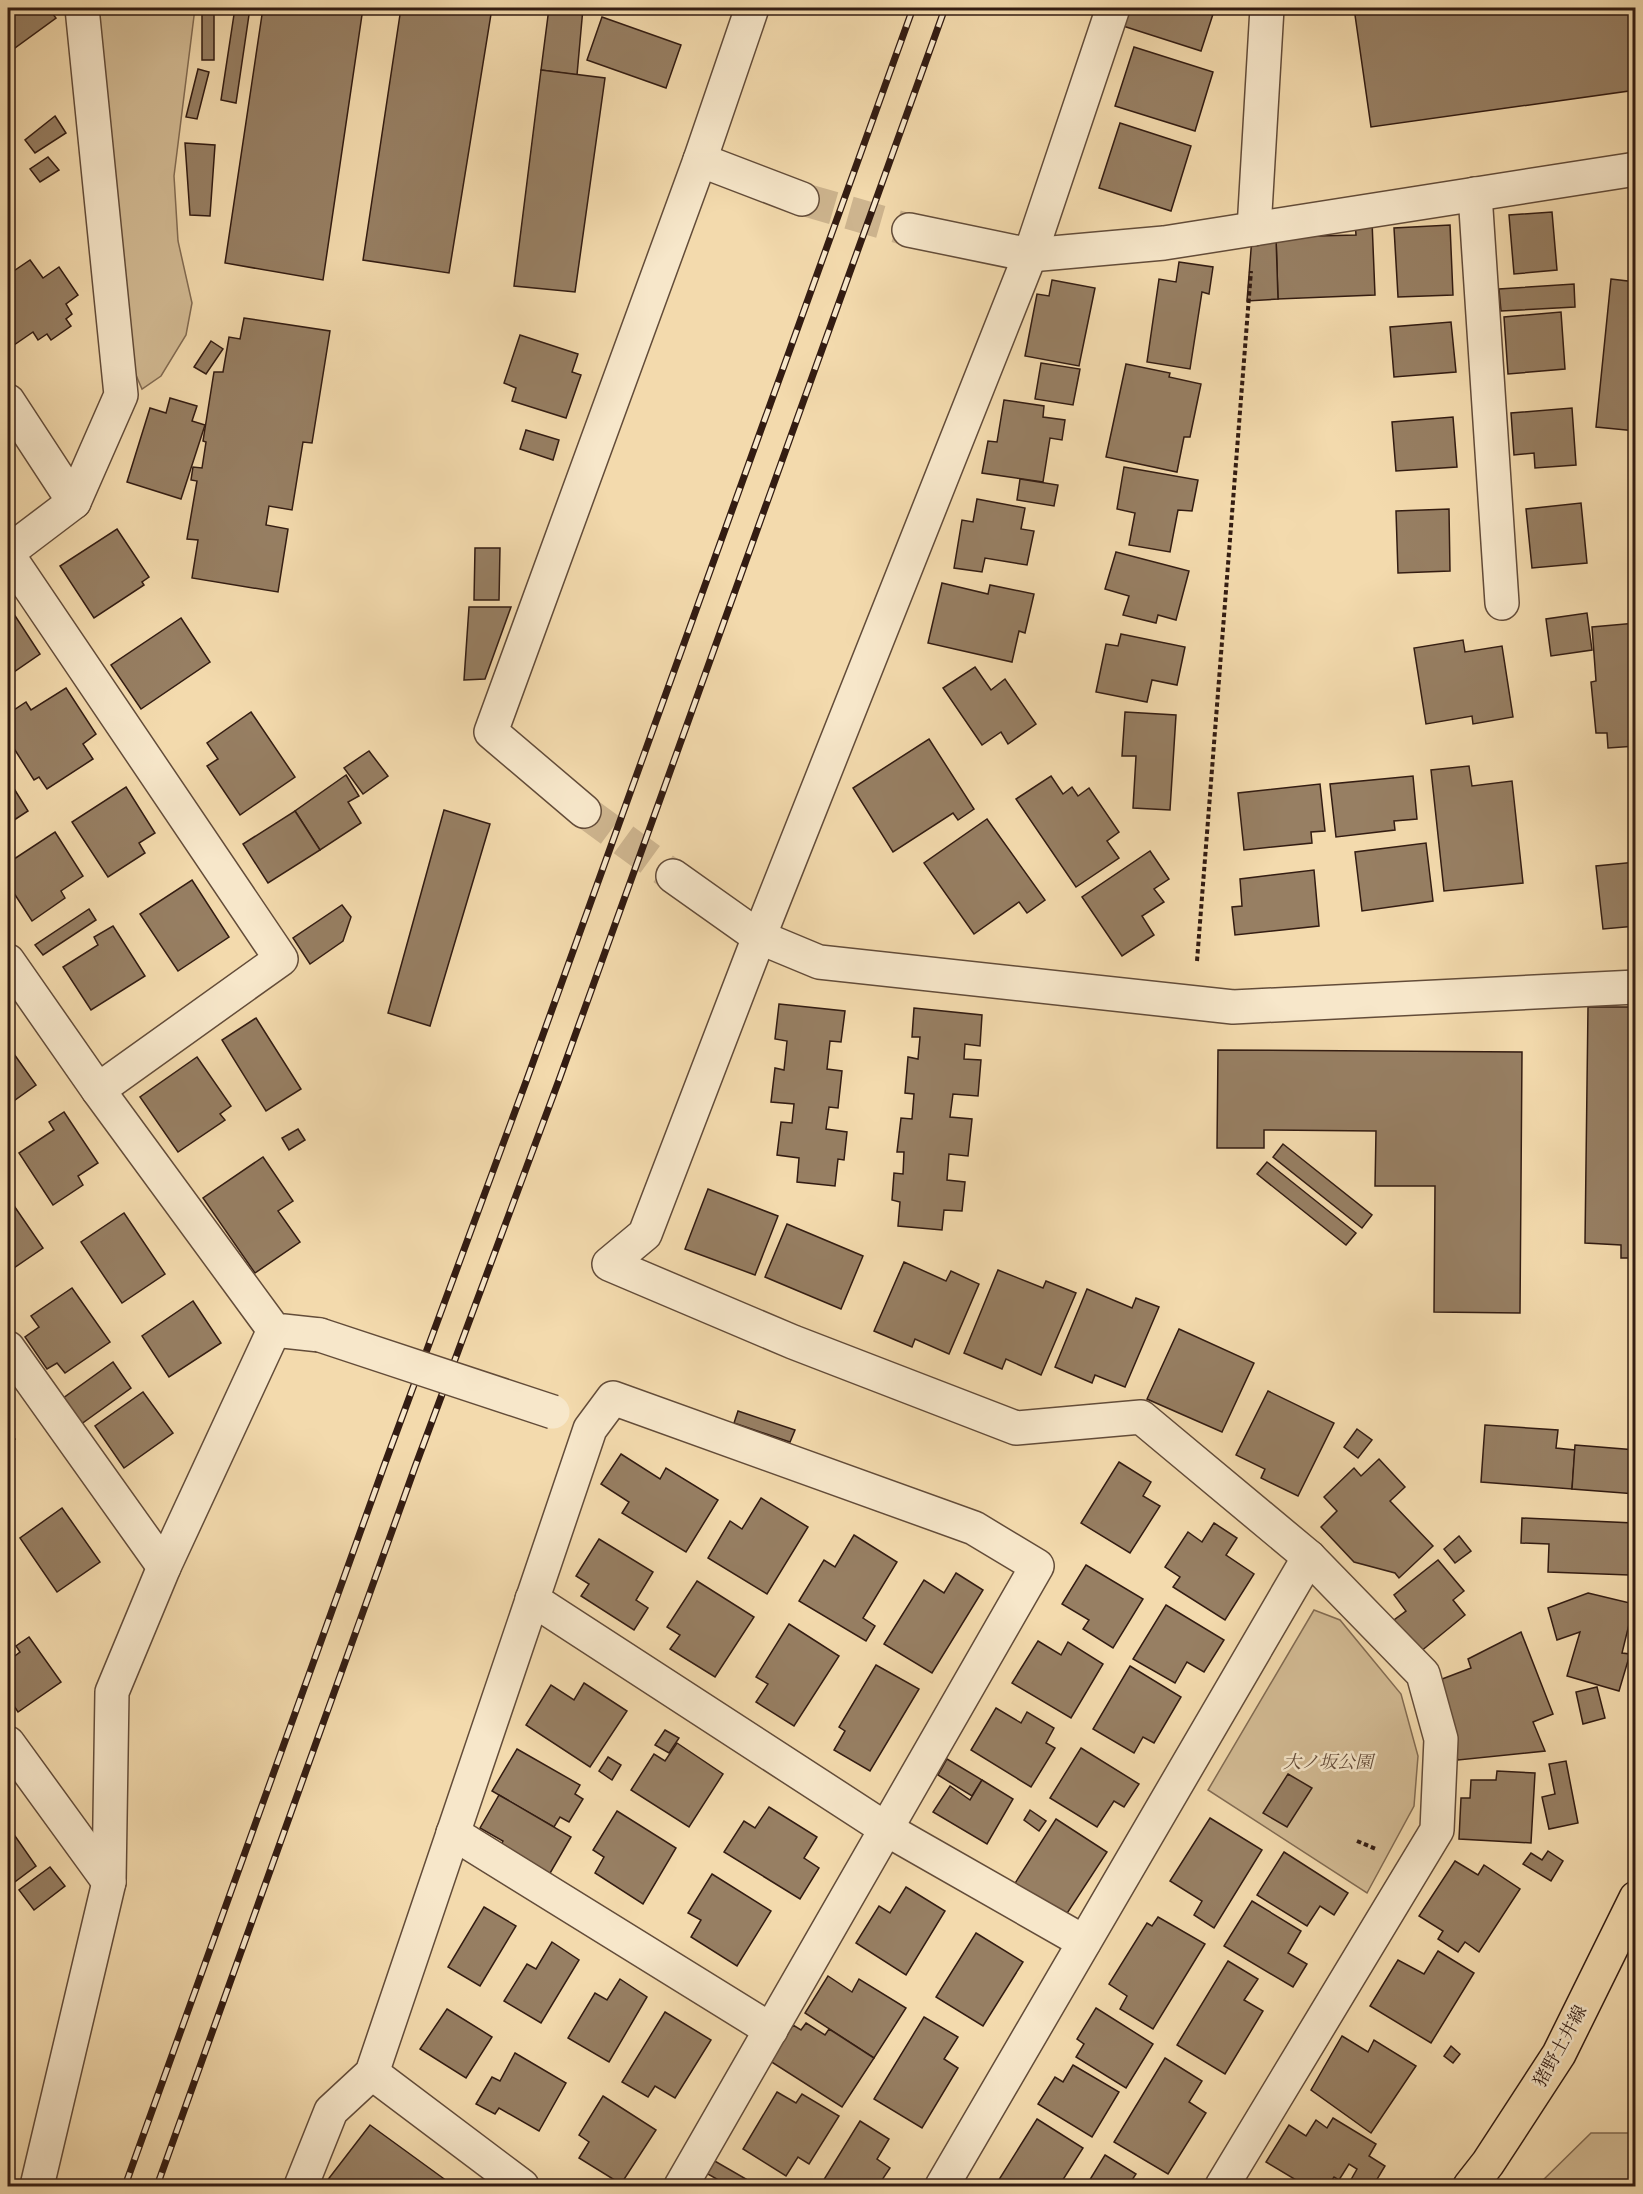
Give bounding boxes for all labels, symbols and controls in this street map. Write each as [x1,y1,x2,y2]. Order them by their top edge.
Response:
park label: 大ノ坂公園 [1283,1751,1376,1776]
street label: 猪野土井線 [1529,2001,1594,2092]

